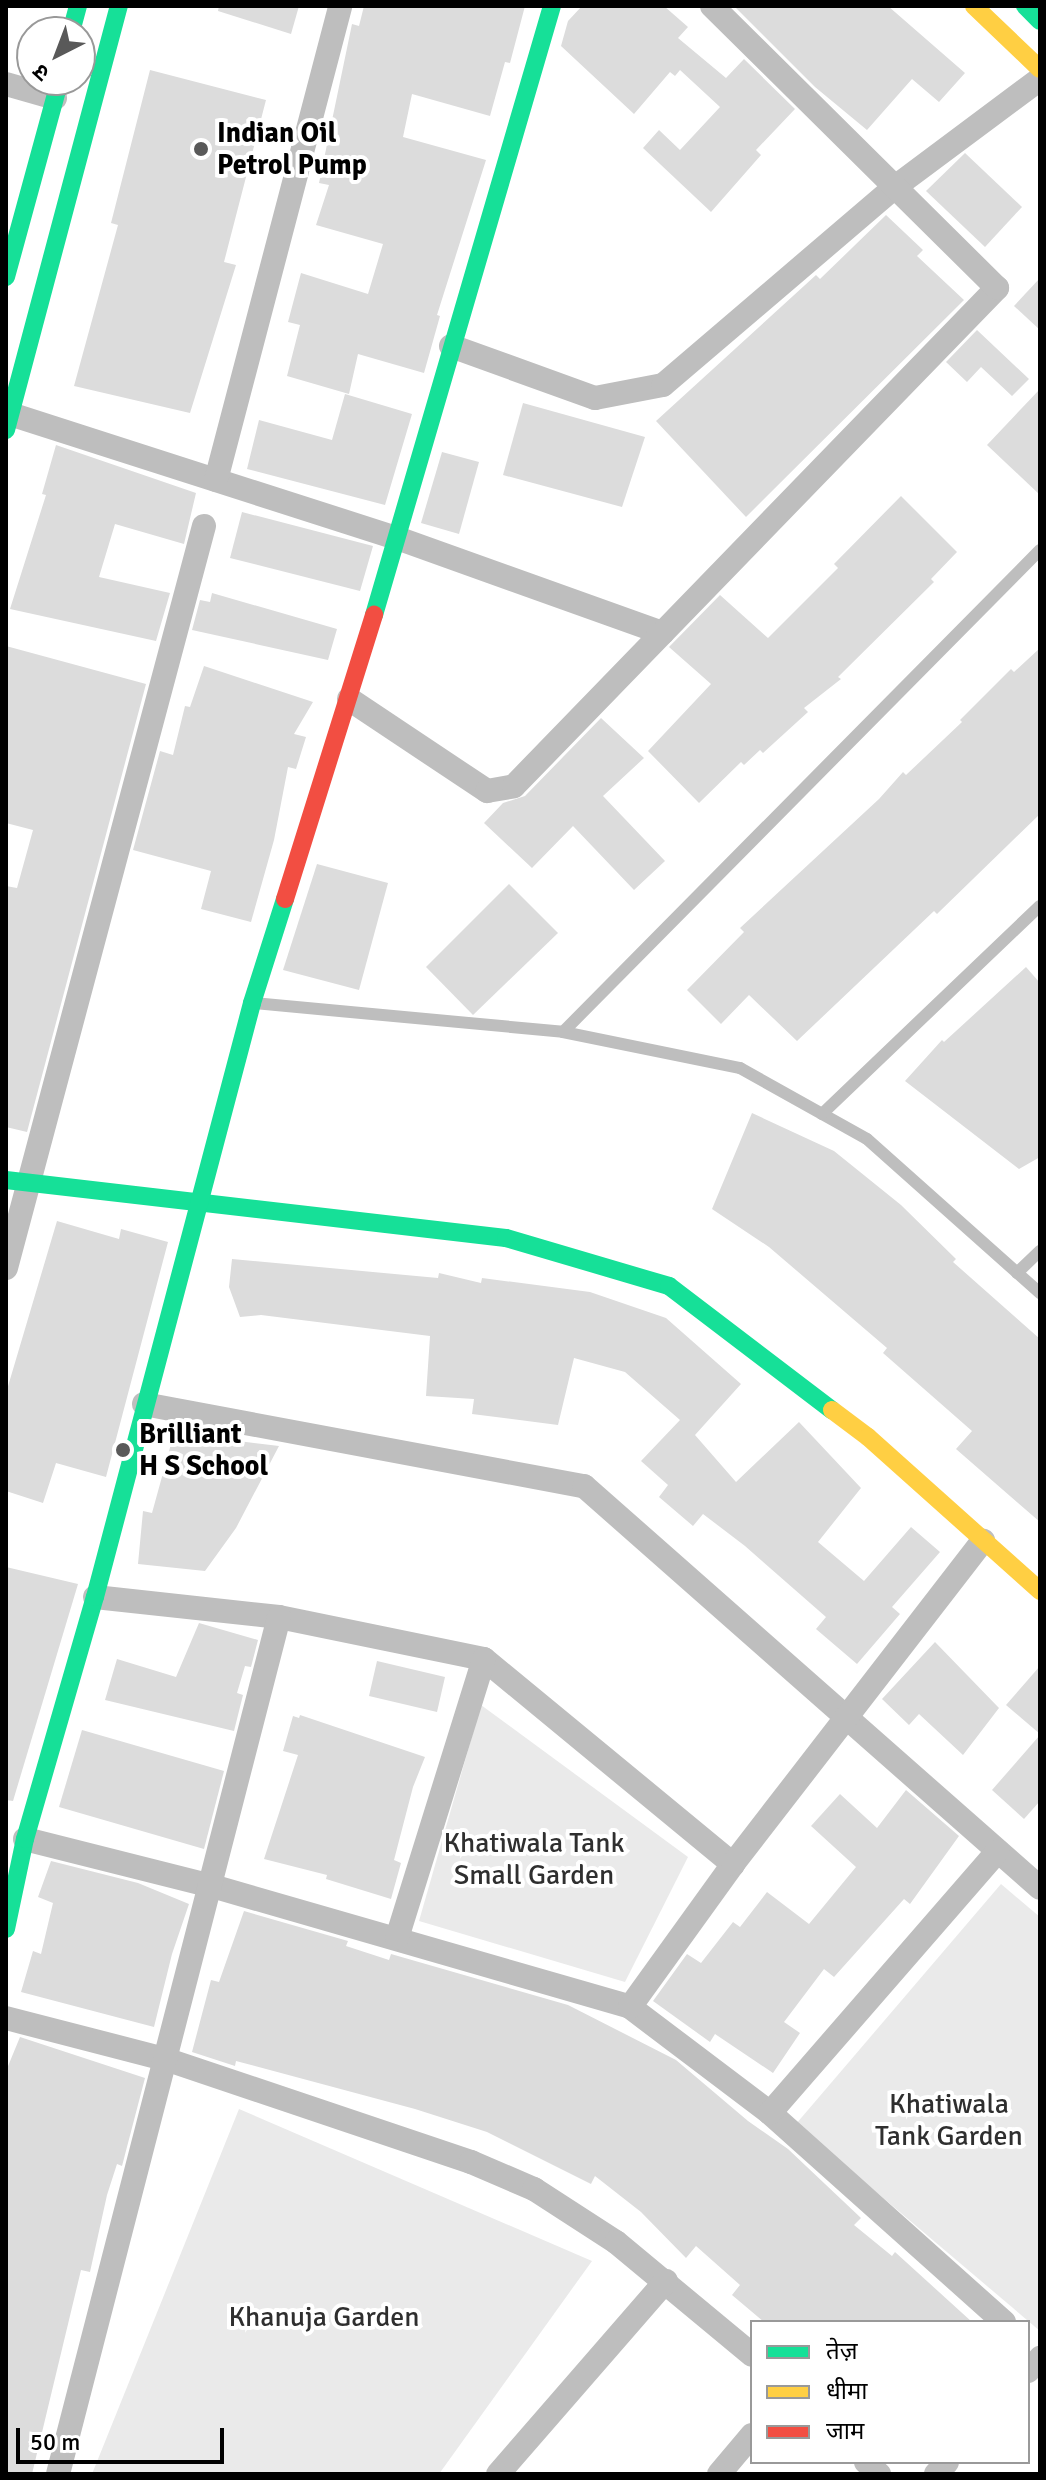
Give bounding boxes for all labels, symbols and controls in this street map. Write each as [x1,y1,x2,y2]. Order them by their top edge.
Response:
north arrow [16,16,96,96]
text: उ [27,58,55,87]
place label: Indian Oil Petrol Pump [217,116,367,182]
marker: Indian Oil Petrol Pump [192,140,210,158]
place label: Brilliant H S School [139,1417,268,1483]
marker: Brilliant H S School [114,1441,132,1459]
park label: Khatiwala Tank Small Garden [443,1826,625,1892]
park label: Khatiwala Tank Garden [875,2087,1023,2153]
park label: Khanuja Garden [228,2300,420,2334]
legend [750,2320,1030,2464]
text: तेज़ [826,2336,858,2366]
text: धीमा [826,2376,868,2406]
scale bar [20,2412,228,2462]
text: जाम [826,2416,864,2446]
text: 50 m [30,2427,80,2457]

